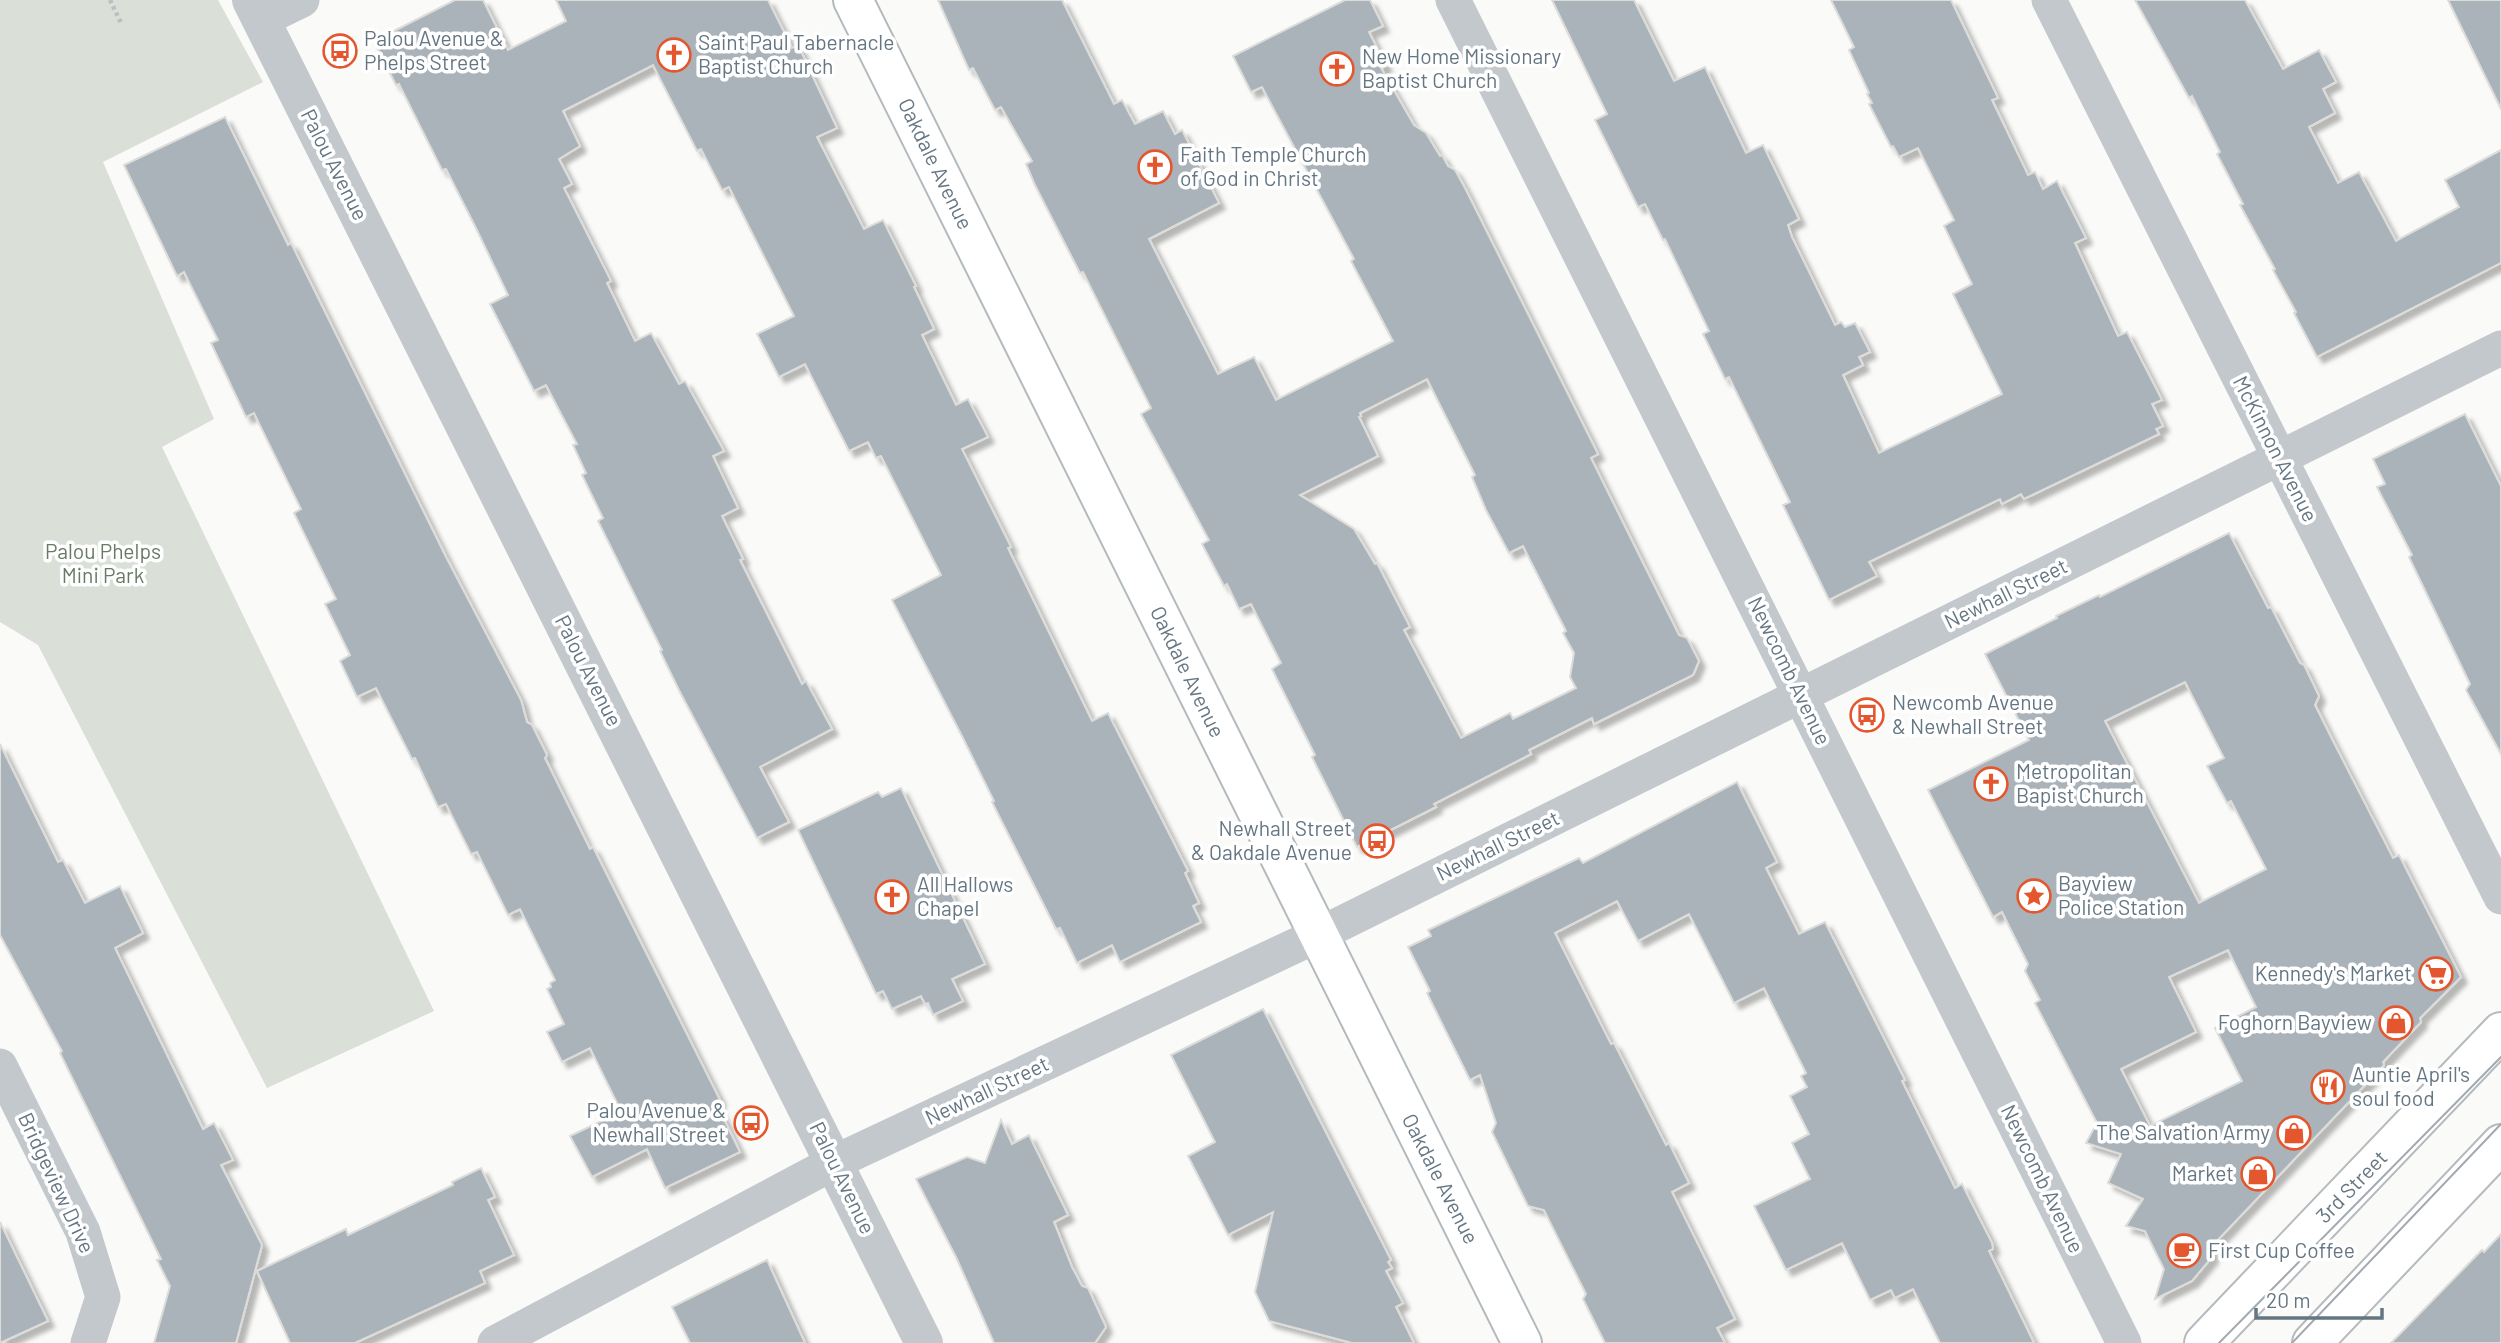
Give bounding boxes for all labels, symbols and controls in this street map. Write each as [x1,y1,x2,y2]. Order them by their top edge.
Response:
place label: Palou Avenue & Phelps Street [364,25,504,74]
place label: Saint Paul Tabernacle Baptist Church [698,29,894,78]
bus stop icon: Palou Avenue & Phelps Street [321,32,359,70]
church icon: Saint Paul Tabernacle Baptist Church [655,36,693,74]
place label: New Home Missionary Baptist Church [1362,43,1562,92]
church icon: New Home Missionary Baptist Church [1318,50,1356,88]
street label: Oakdale Avenue [894,94,979,233]
street label: Palou Avenue [297,104,374,224]
place label: Faith Temple Church of God in Christ [1180,141,1366,190]
church icon: Faith Temple Church of God in Christ [1136,148,1174,186]
street label: McKinnon Avenue [2229,371,2324,525]
park label: Palou Phelps Mini Park [45,538,161,587]
street label: Newhall Street [1940,552,2071,633]
street label: Newcomb Avenue [1744,592,1837,749]
street label: Oakdale Avenue [1146,602,1231,741]
street label: Palou Avenue [551,610,628,730]
place label: Newcomb Avenue & Newhall Street [1892,689,2054,738]
bus stop icon: Newcomb Avenue & Newhall Street [1848,696,1886,734]
place label: Metropolitan Bapist Church [2016,758,2144,807]
church icon: Metropolitan Bapist Church [1972,765,2010,803]
street label: Newhall Street [1432,804,1563,885]
place label: Newhall Street & Oakdale Avenue [1191,815,1352,864]
bus stop icon: Newhall Street & Oakdale Avenue [1358,822,1396,860]
place label: Bayview Police Station [2058,870,2184,919]
place label: All Hallows Chapel [917,871,1013,920]
place icon: Bayview Police Station [2015,877,2053,915]
church icon: All Hallows Chapel [873,878,911,916]
supermarket icon: Kennedy's Market [2417,955,2455,993]
place label: Kennedy's Market [2255,960,2412,985]
shop icon: Foghorn Bayview [2377,1004,2415,1042]
place label: Foghorn Bayview [2218,1009,2372,1034]
street label: Newhall Street [921,1050,1052,1129]
place label: Auntie April's soul food [2352,1061,2470,1110]
restaurant icon: Auntie April's soul food [2309,1068,2347,1106]
place label: Palou Avenue & Newhall Street [586,1097,726,1146]
street label: Newcomb Avenue [1997,1100,2090,1257]
bus stop icon: Palou Avenue & Newhall Street [732,1104,770,1142]
street label: Bridgeview Drive [14,1108,101,1257]
street label: Oakdale Avenue [1398,1109,1485,1248]
shop icon: The Salvation Army [2275,1114,2313,1152]
street label: Palou Avenue [805,1117,881,1237]
place label: The Salvation Army [2096,1119,2270,1144]
street label: 3rd Street [2310,1144,2392,1228]
shop icon: Market [2239,1155,2277,1193]
place label: Market [2172,1160,2234,1185]
cafe icon: First Cup Coffee [2165,1232,2203,1270]
place label: First Cup Coffee [2208,1237,2355,1262]
scale bar [2256,1276,2382,1320]
text: 20 m [2266,1287,2311,1312]

